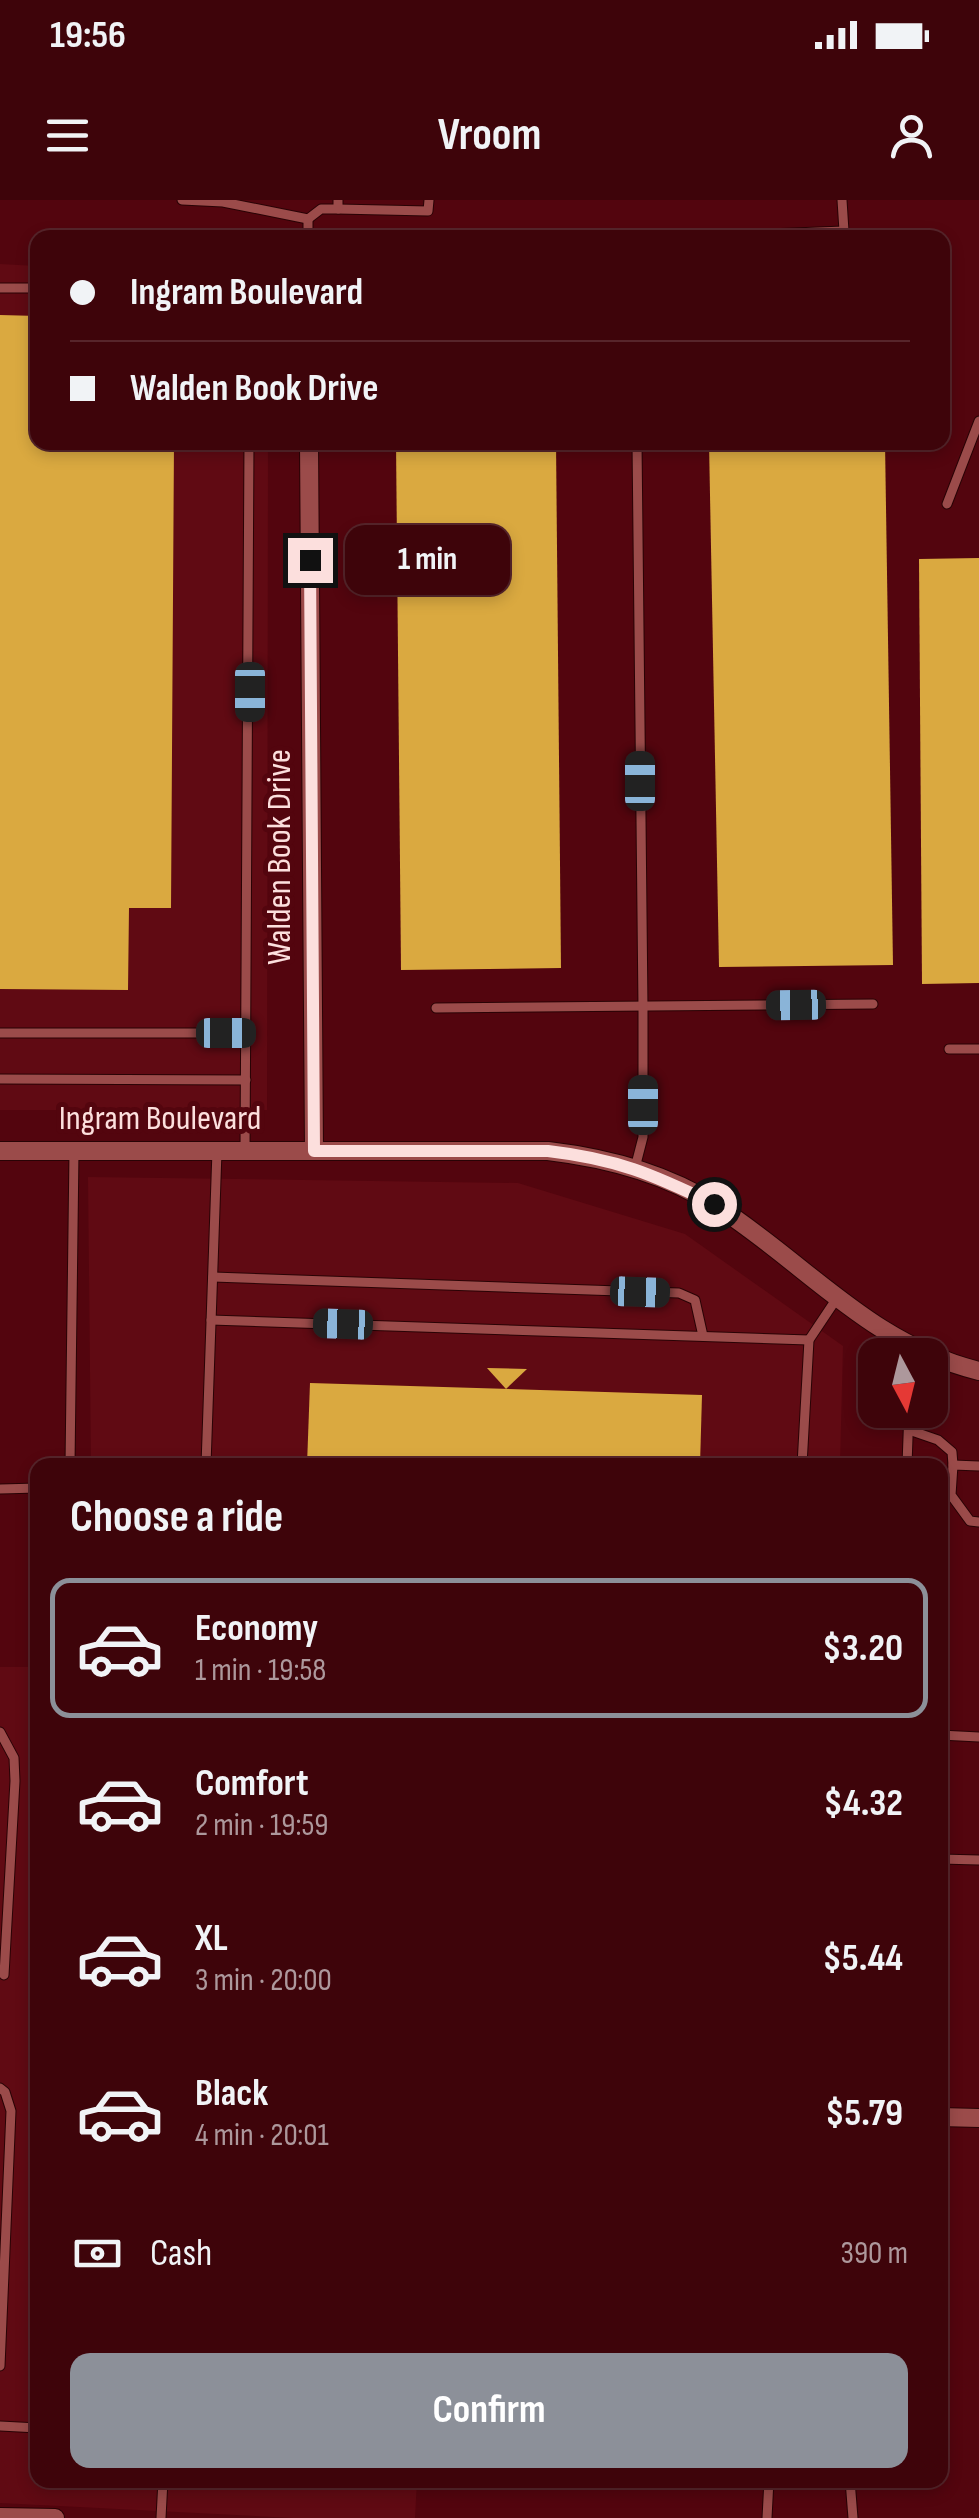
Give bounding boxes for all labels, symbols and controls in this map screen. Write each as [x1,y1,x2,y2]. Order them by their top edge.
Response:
text: 19:56 [50,13,126,58]
icon: menu [40,108,95,163]
text: Vroom [438,108,541,163]
icon: person [884,108,939,163]
text: Ingram Boulevard [130,270,363,315]
text: Walden Book Drive [130,366,378,411]
callout: 1 min [345,525,510,595]
route end [288,538,333,583]
text: 1 min [398,540,457,579]
car [235,662,265,722]
street label: Walden Book Drive [258,749,301,965]
car [625,751,655,811]
car [766,989,826,1021]
car [196,1018,256,1048]
car [628,1075,658,1135]
street label: Ingram Boulevard [59,1097,261,1140]
route start [692,1182,737,1227]
car [609,1276,671,1308]
car [312,1308,374,1340]
north arrow [858,1338,948,1428]
map controls [858,1338,948,1428]
text: Choose a ride [70,1490,283,1545]
icon: car [75,1603,165,1693]
text: Economy [195,1606,318,1651]
text: $3.20 [822,1626,903,1671]
text: 1 min · 19:58 [195,1651,326,1690]
icon: car [75,1758,165,1848]
text: Comfort [195,1761,309,1806]
text: $4.32 [824,1781,903,1826]
text: 2 min · 19:59 [195,1806,328,1845]
icon: car [75,1913,165,2003]
text: XL [195,1916,228,1961]
text: $5.44 [823,1936,903,1981]
text: 3 min · 20:00 [195,1961,332,2000]
icon: car [75,2068,165,2158]
text: Black [195,2071,268,2116]
text: $5.79 [825,2091,903,2136]
text: 4 min · 20:01 [195,2116,329,2155]
icon: cash [70,2226,125,2281]
text: Cash [150,2231,212,2276]
text: 390 m [841,2234,908,2273]
button: Confirm [70,2353,908,2468]

